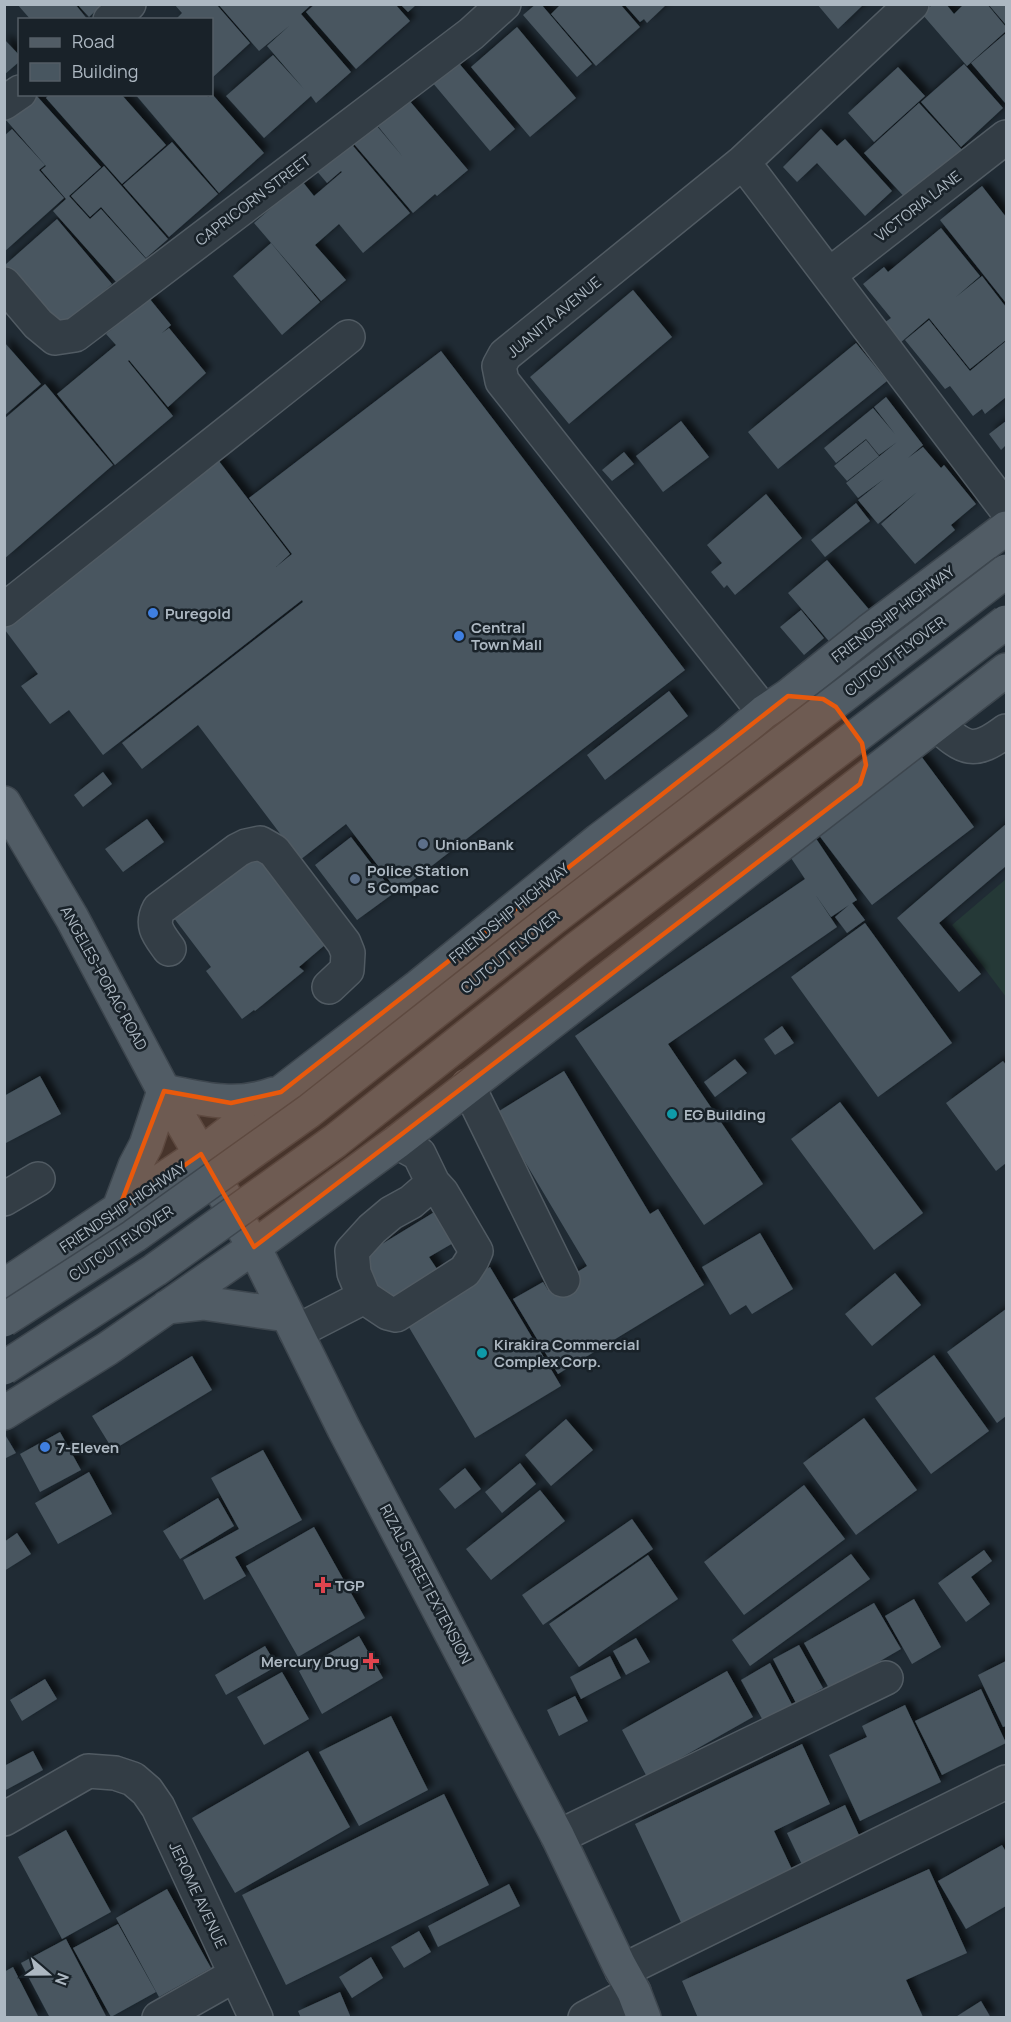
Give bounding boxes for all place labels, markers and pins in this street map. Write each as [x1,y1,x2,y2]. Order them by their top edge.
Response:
place label: Puregold [165,603,231,624]
marker: Puregold [146,606,160,620]
place label: Central Town Mall [471,617,542,655]
marker: Central Town Mall [452,629,466,643]
place label: UnionBank [435,834,515,855]
marker: UnionBank [416,837,430,851]
place label: Police Station 5 Compac [367,860,469,898]
marker: Police Station 5 Compac [348,872,362,886]
place label: EG Building [684,1104,766,1125]
marker: EG Building [665,1107,679,1121]
place label: Kirakira Commercial Complex Corp. [494,1334,640,1372]
marker: Kirakira Commercial Complex Corp. [475,1346,489,1360]
place label: 7-Eleven [57,1437,119,1458]
marker: 7-Eleven [38,1440,52,1454]
place label: TGP [335,1575,365,1596]
marker: TGP [316,1578,330,1592]
place label: Mercury Drug [261,1651,359,1672]
marker: Mercury Drug [364,1654,378,1668]

